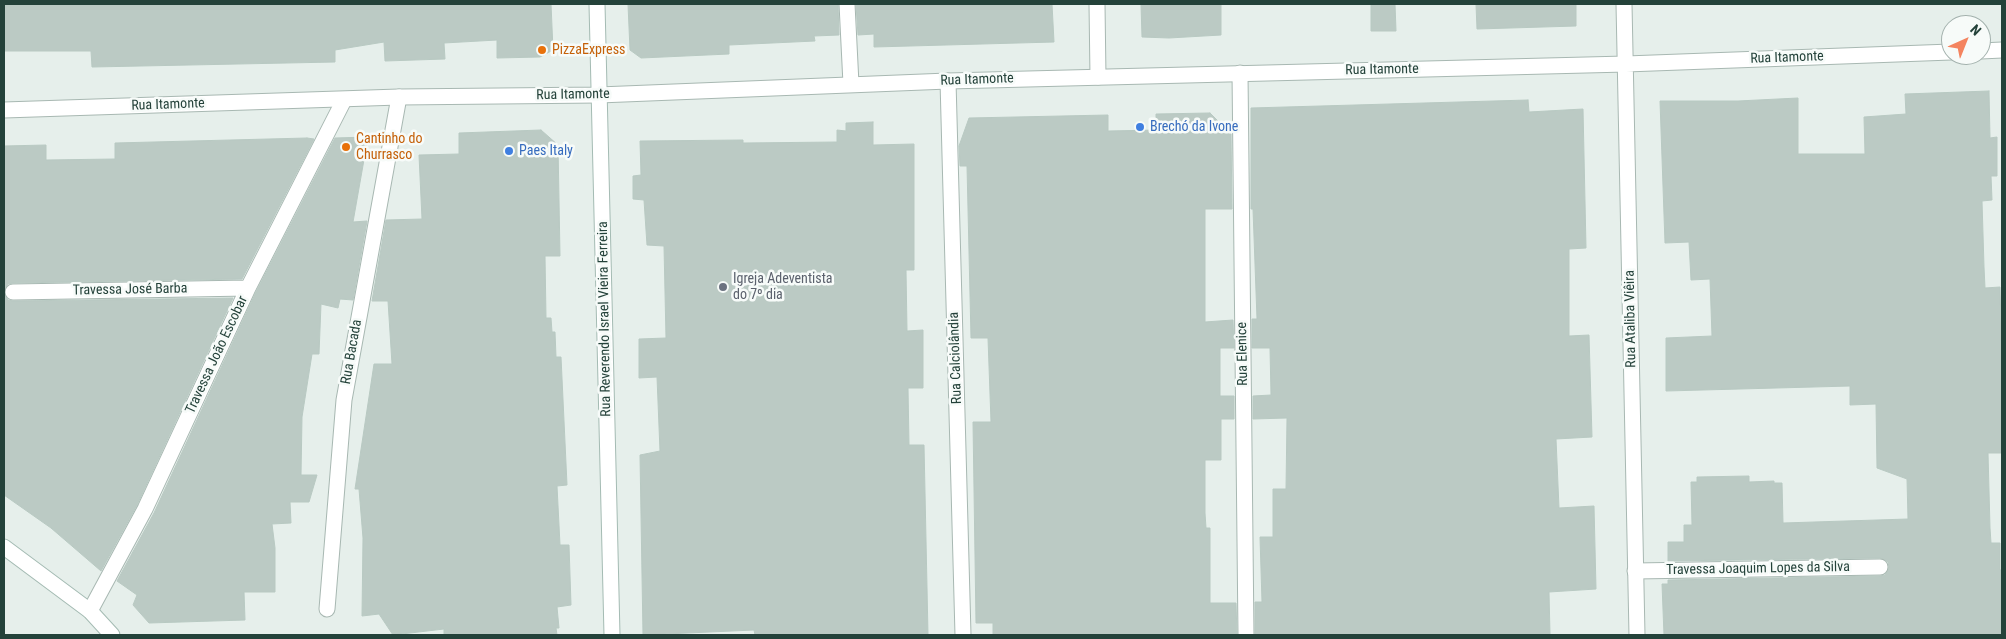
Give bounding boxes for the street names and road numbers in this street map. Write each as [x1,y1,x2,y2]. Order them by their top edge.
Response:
street label: Rua Itamonte [1750,48,1824,68]
street label: Rua Itamonte [1345,61,1419,79]
street label: Rua Itamonte [940,70,1014,90]
street label: Rua Itamonte [536,86,610,104]
street label: Rua Itamonte [131,95,205,115]
street label: Rua Reverendo Israel Vieira Ferreira [595,221,615,417]
street label: Rua Ataliba Viêira [1622,270,1640,368]
street label: Travessa José Barba [73,281,187,299]
street label: Travessa João Escobar [182,293,252,417]
street label: Rua Calciolândia [946,312,966,404]
street label: Rua Bacada [338,318,366,386]
street label: Rua Elenice [1234,322,1252,386]
street label: Travessa Joaquim Lopes da Silva [1666,559,1850,579]

